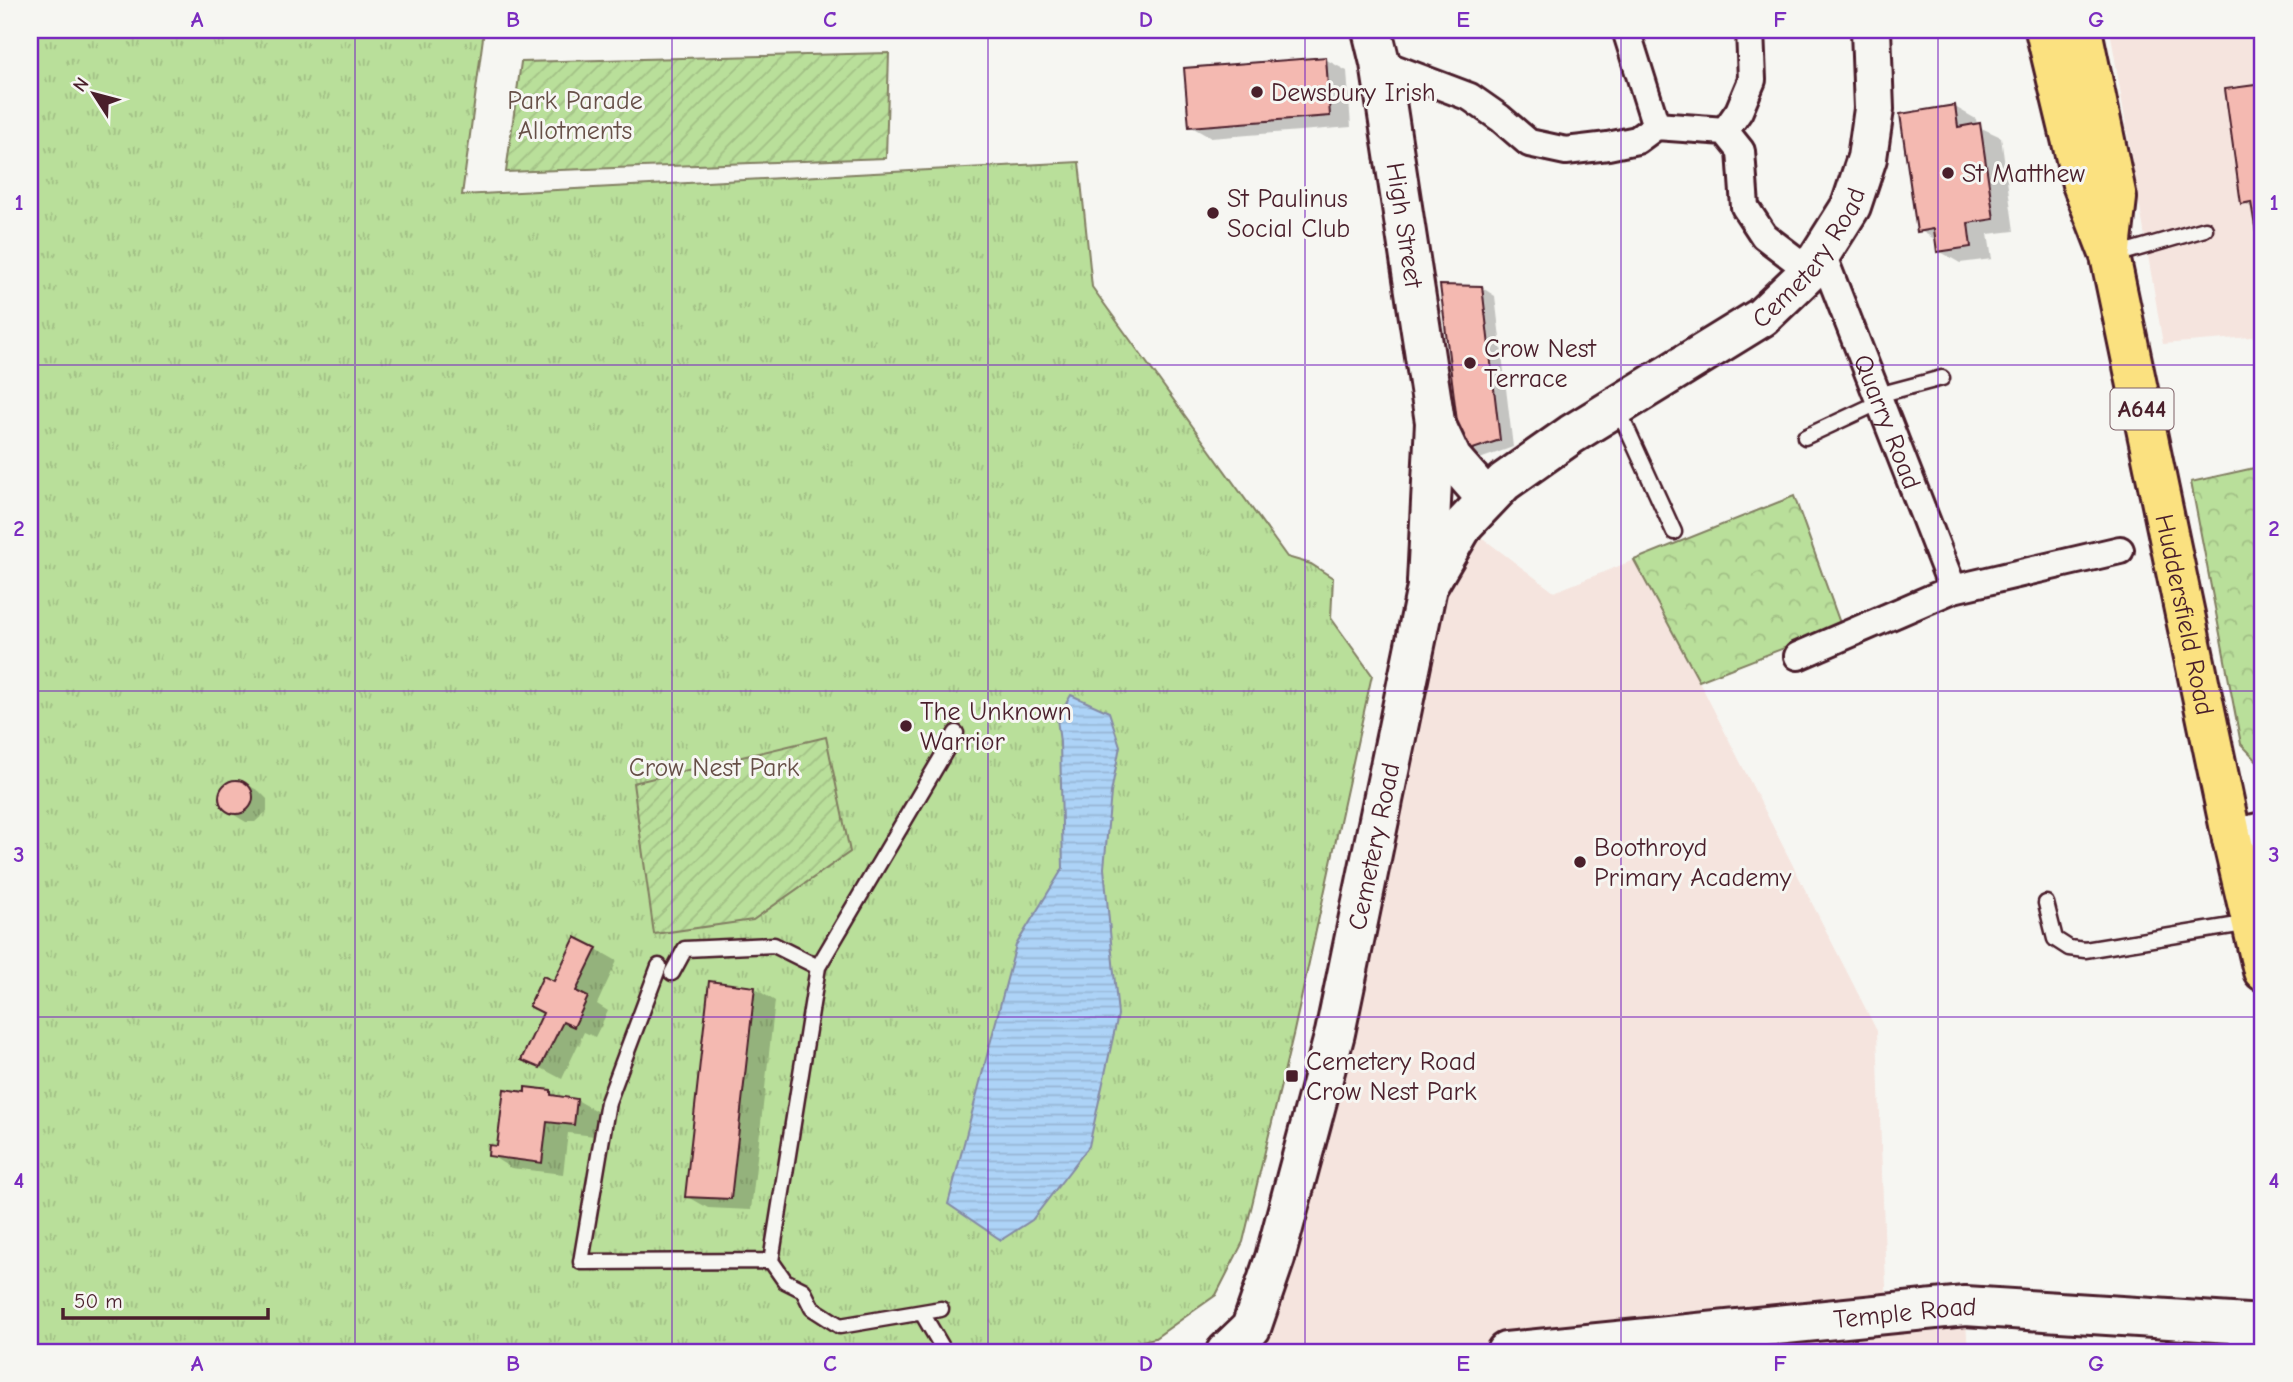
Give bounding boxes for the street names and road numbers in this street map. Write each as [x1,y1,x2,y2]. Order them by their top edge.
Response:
street label: High Street [1379,161,1428,292]
street label: Cemetery Road [1748,184,1872,335]
street label: Quarry Road [1847,350,1926,494]
road number: A644 [2110,388,2174,430]
street label: Huddersfield Road [2148,512,2220,718]
street label: Cemetery Road [1343,760,1406,933]
street label: Temple Road [1832,1292,1977,1335]

